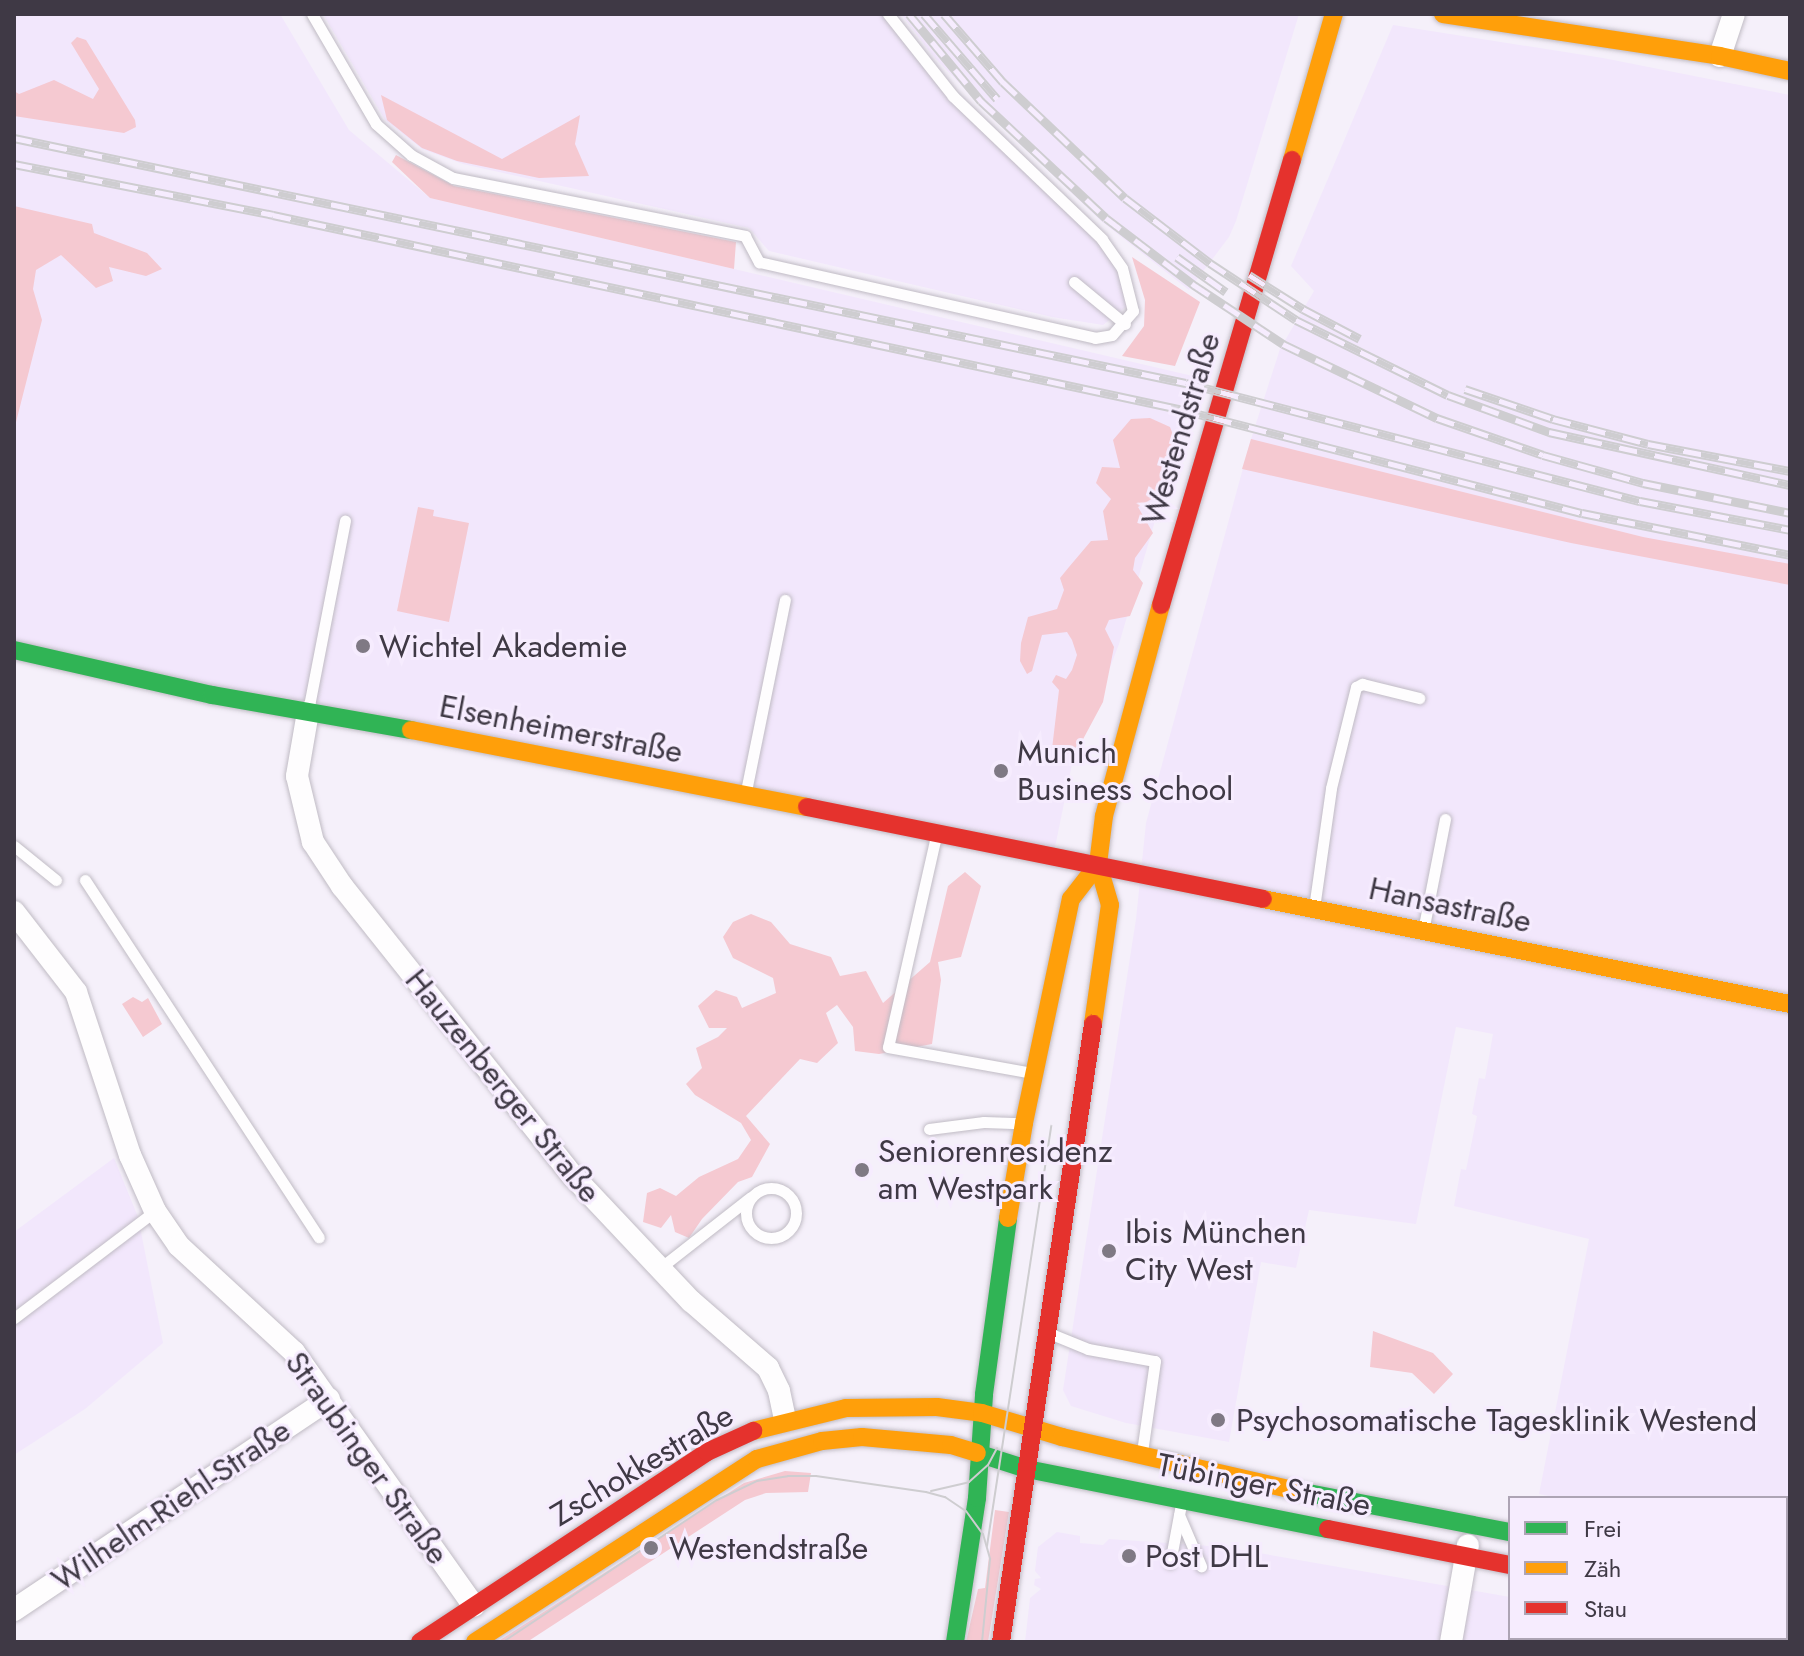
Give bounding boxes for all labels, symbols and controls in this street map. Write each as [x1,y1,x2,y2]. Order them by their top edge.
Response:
street label: Westendstraße [1134,328,1228,530]
place label: Wichtel Akademie [379,627,627,665]
marker: Wichtel Akademie [354,637,372,655]
street label: Elsenheimerstraße [436,687,686,771]
place label: Munich Business School [1017,734,1233,809]
marker: Munich Business School [992,762,1010,780]
street label: Hansastraße [1365,869,1535,941]
street label: Hauzenberger Straße [397,962,609,1210]
place label: Seniorenresidenz am Westpark [878,1133,1113,1208]
marker: Seniorenresidenz am Westpark [853,1161,871,1179]
place label: Ibis München City West [1125,1214,1307,1289]
marker: Ibis München City West [1100,1242,1118,1260]
street label: Straubinger Straße [277,1344,457,1572]
street label: Zschokkestraße [544,1396,740,1534]
place label: Psychosomatische Tagesklinik Westend [1236,1401,1757,1439]
marker: Psychosomatische Tagesklinik Westend [1207,1409,1229,1431]
street label: Wilhelm-Riehl-Straße [44,1411,298,1599]
street label: Tübinger Straße [1154,1445,1374,1525]
legend [1508,1496,1788,1640]
text: Frei [1584,1511,1622,1546]
place label: Westendstraße [669,1529,868,1567]
marker: Westendstraße [640,1537,662,1559]
place label: Post DHL [1145,1537,1268,1575]
marker: Post DHL [1120,1547,1138,1565]
text: Zäh [1584,1551,1621,1586]
text: Stau [1584,1591,1627,1626]

